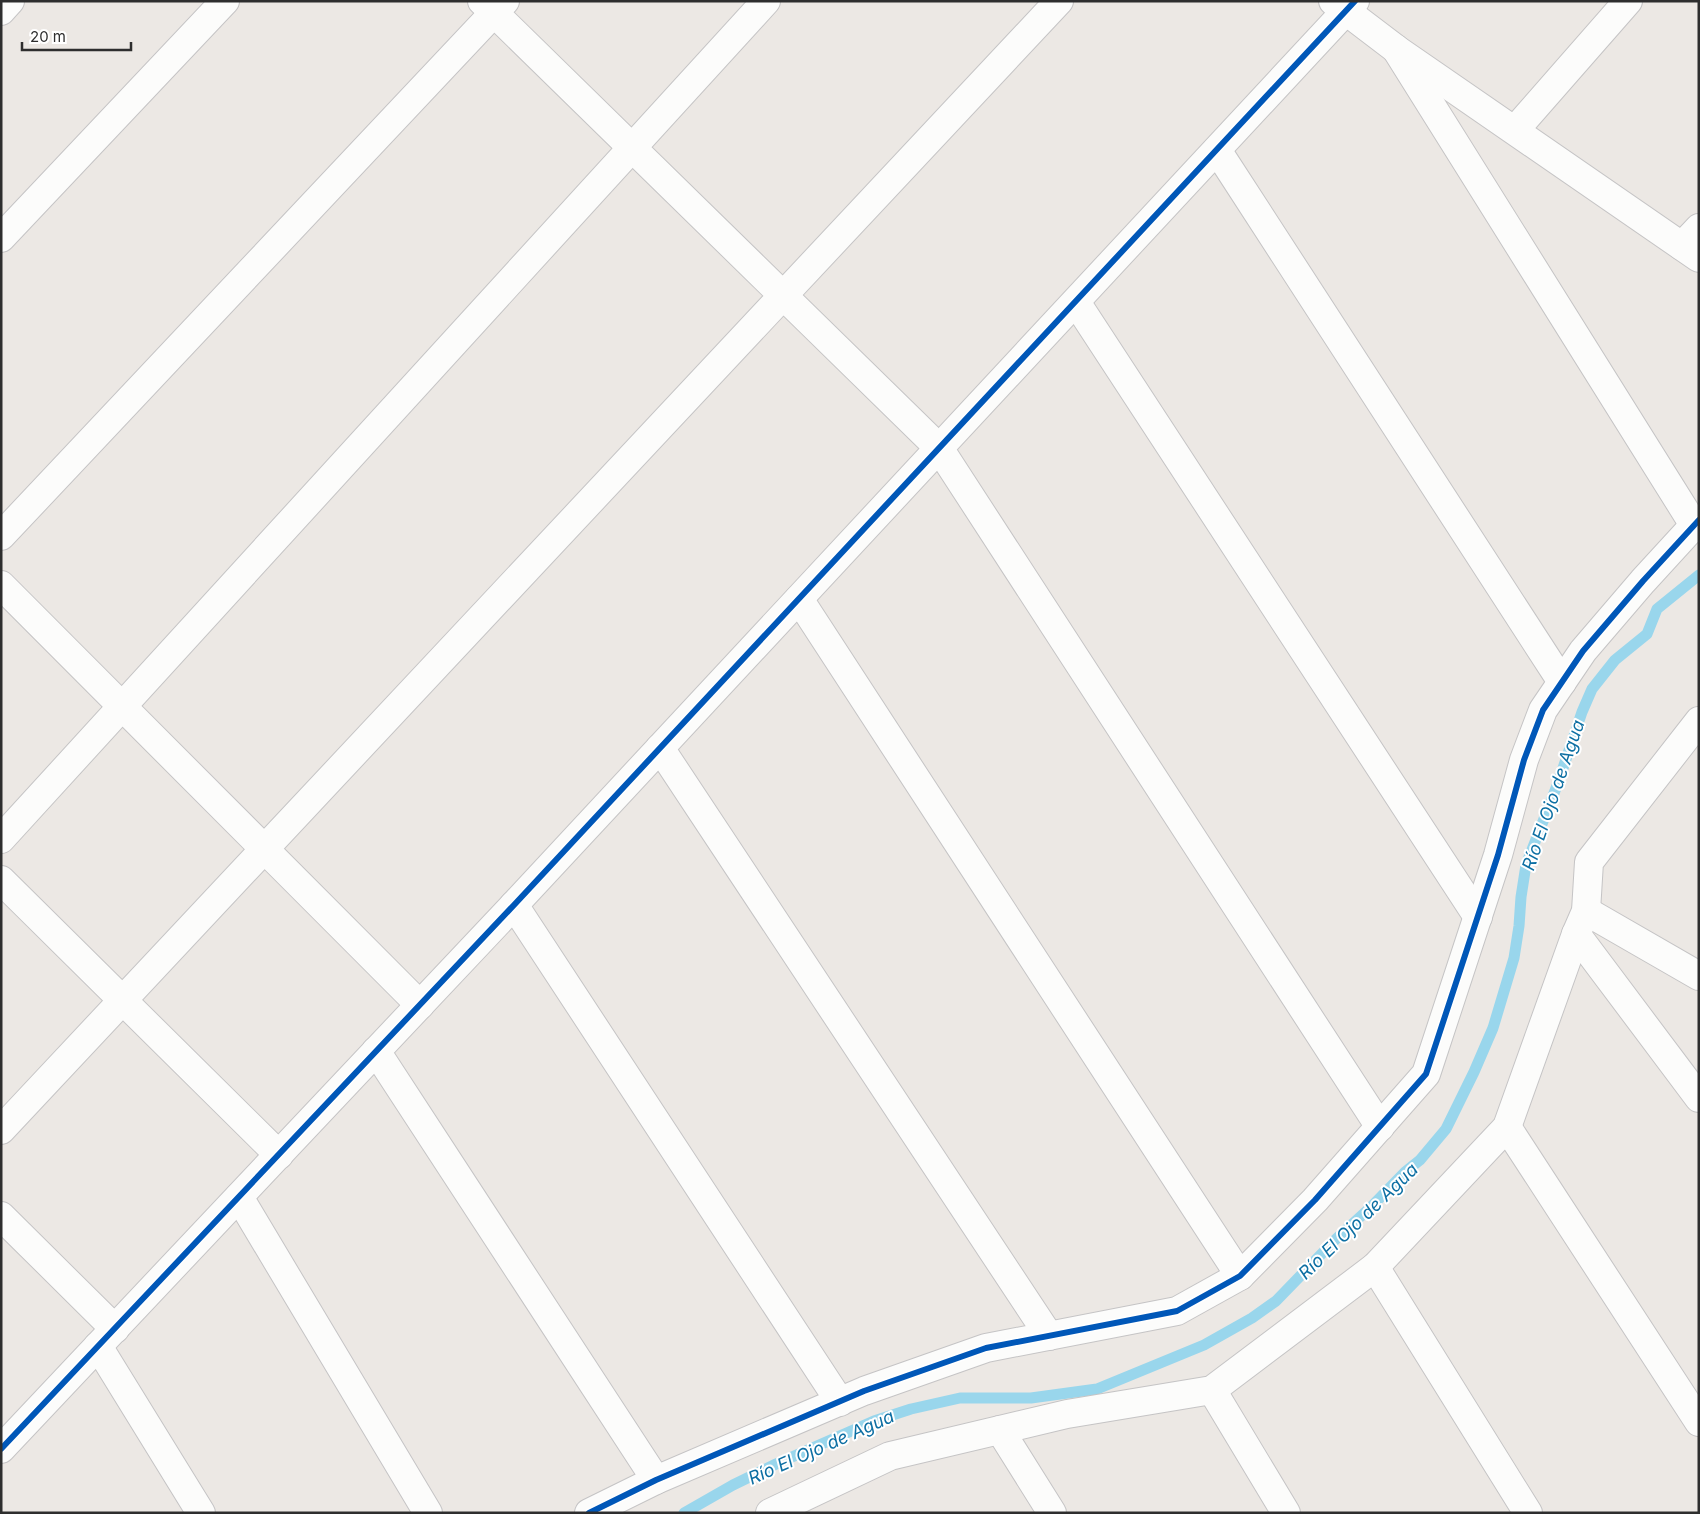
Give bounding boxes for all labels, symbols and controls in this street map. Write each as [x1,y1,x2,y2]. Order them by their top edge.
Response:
scale bar [22,20,131,52]
text: 20 m [30,27,66,46]
water label: Río El Ojo de Agua [1517,717,1589,873]
water label: Río El Ojo de Agua [1294,1159,1422,1283]
water label: Río El Ojo de Agua [745,1405,897,1489]

